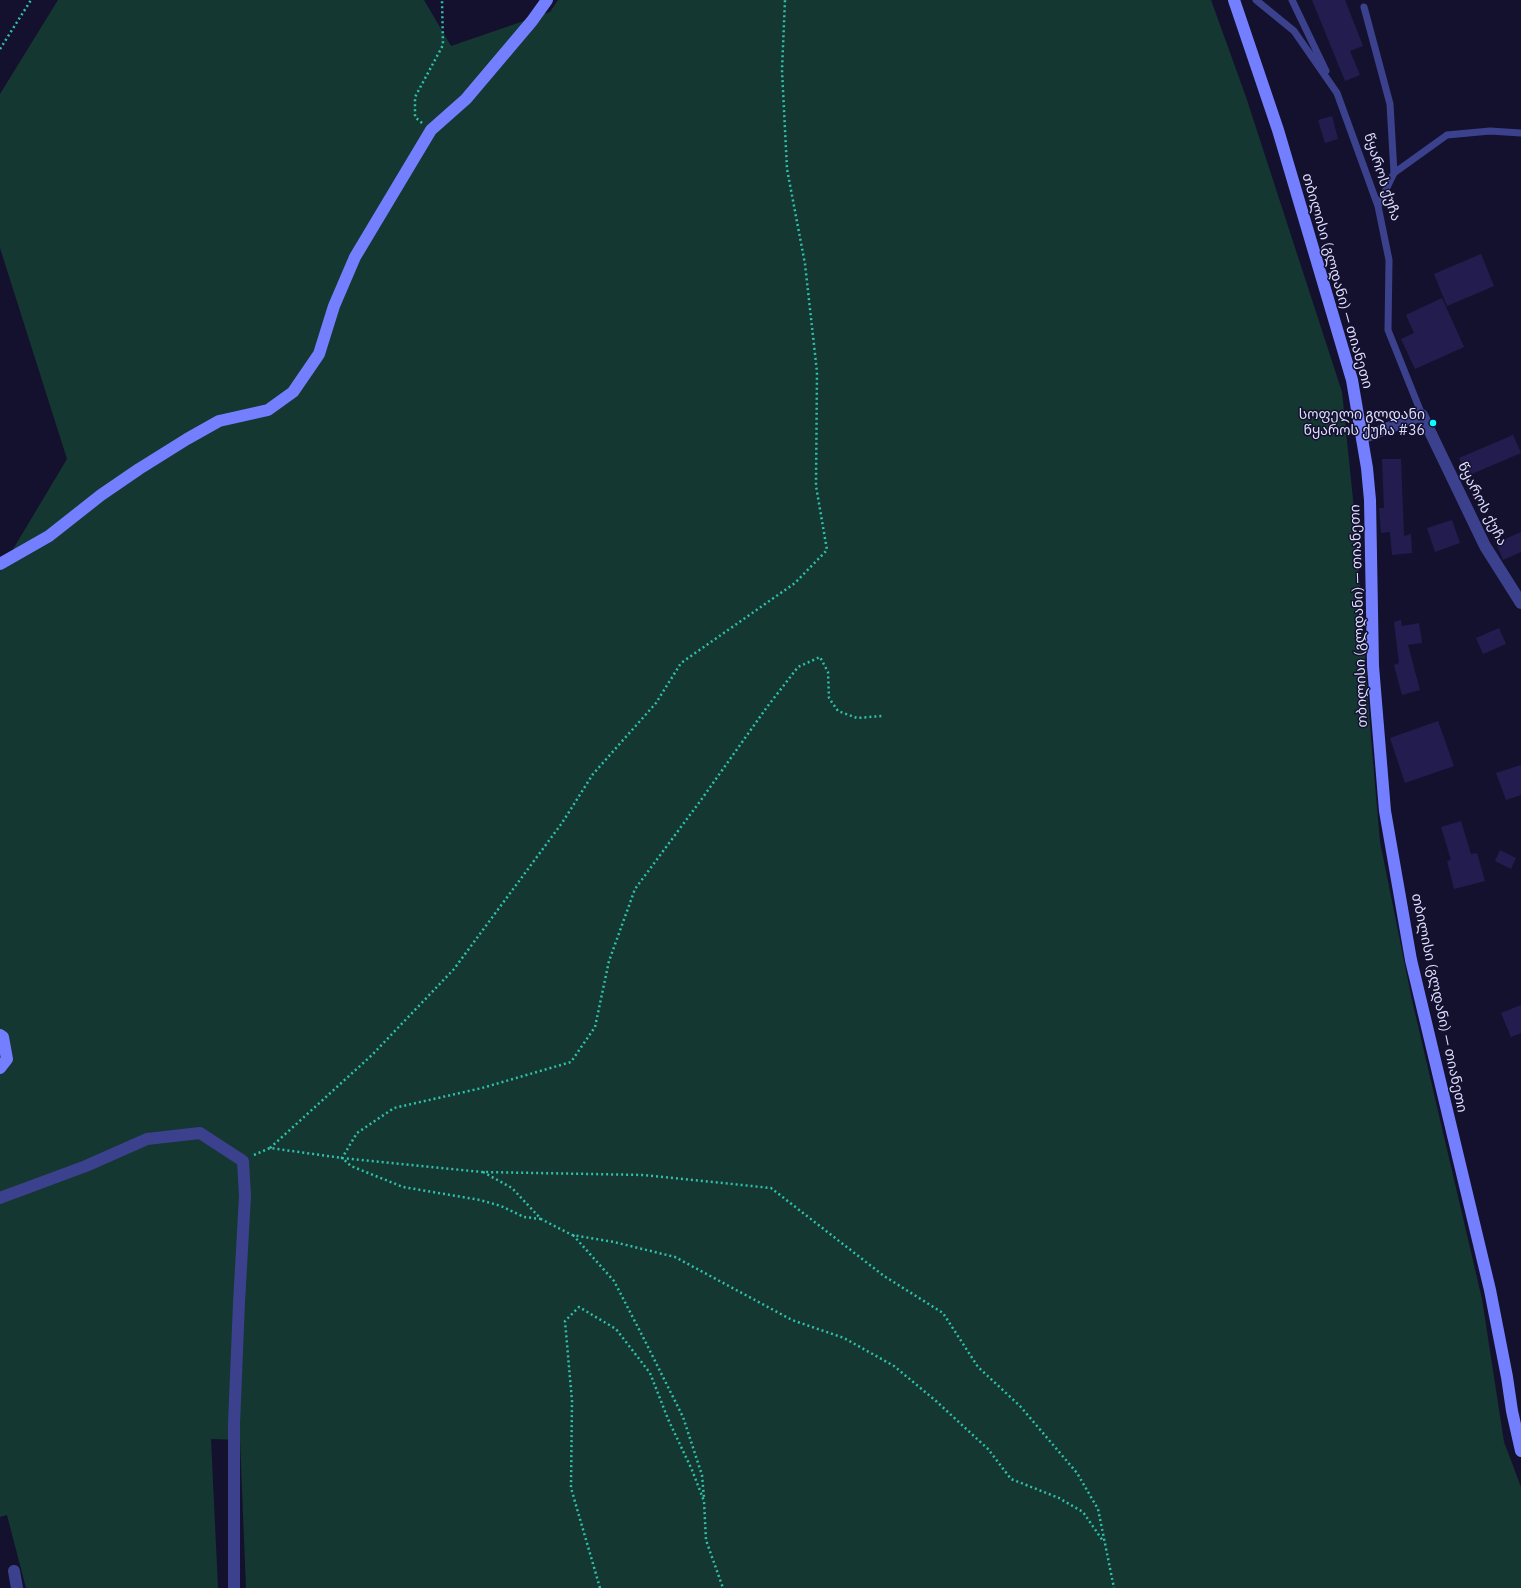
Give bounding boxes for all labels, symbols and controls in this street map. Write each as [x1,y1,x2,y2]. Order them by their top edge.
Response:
street label: წყაროს ქუჩა [1360,131,1404,223]
street label: თბილისი (გლდანი) — თიანეთი [1298,171,1376,391]
place label: სოფელი გლდანი წყაროს ქუჩა #36 [1299,407,1425,440]
marker: სოფელი გლდანი წყაროს ქუჩა #36 [1428,418,1438,428]
street label: წყაროს ქუჩა [1454,459,1510,549]
street label: თბილისი (გლდანი) — თიანეთი [1347,504,1371,728]
street label: თბილისი (გლდანი) — თიანეთი [1408,892,1470,1114]

